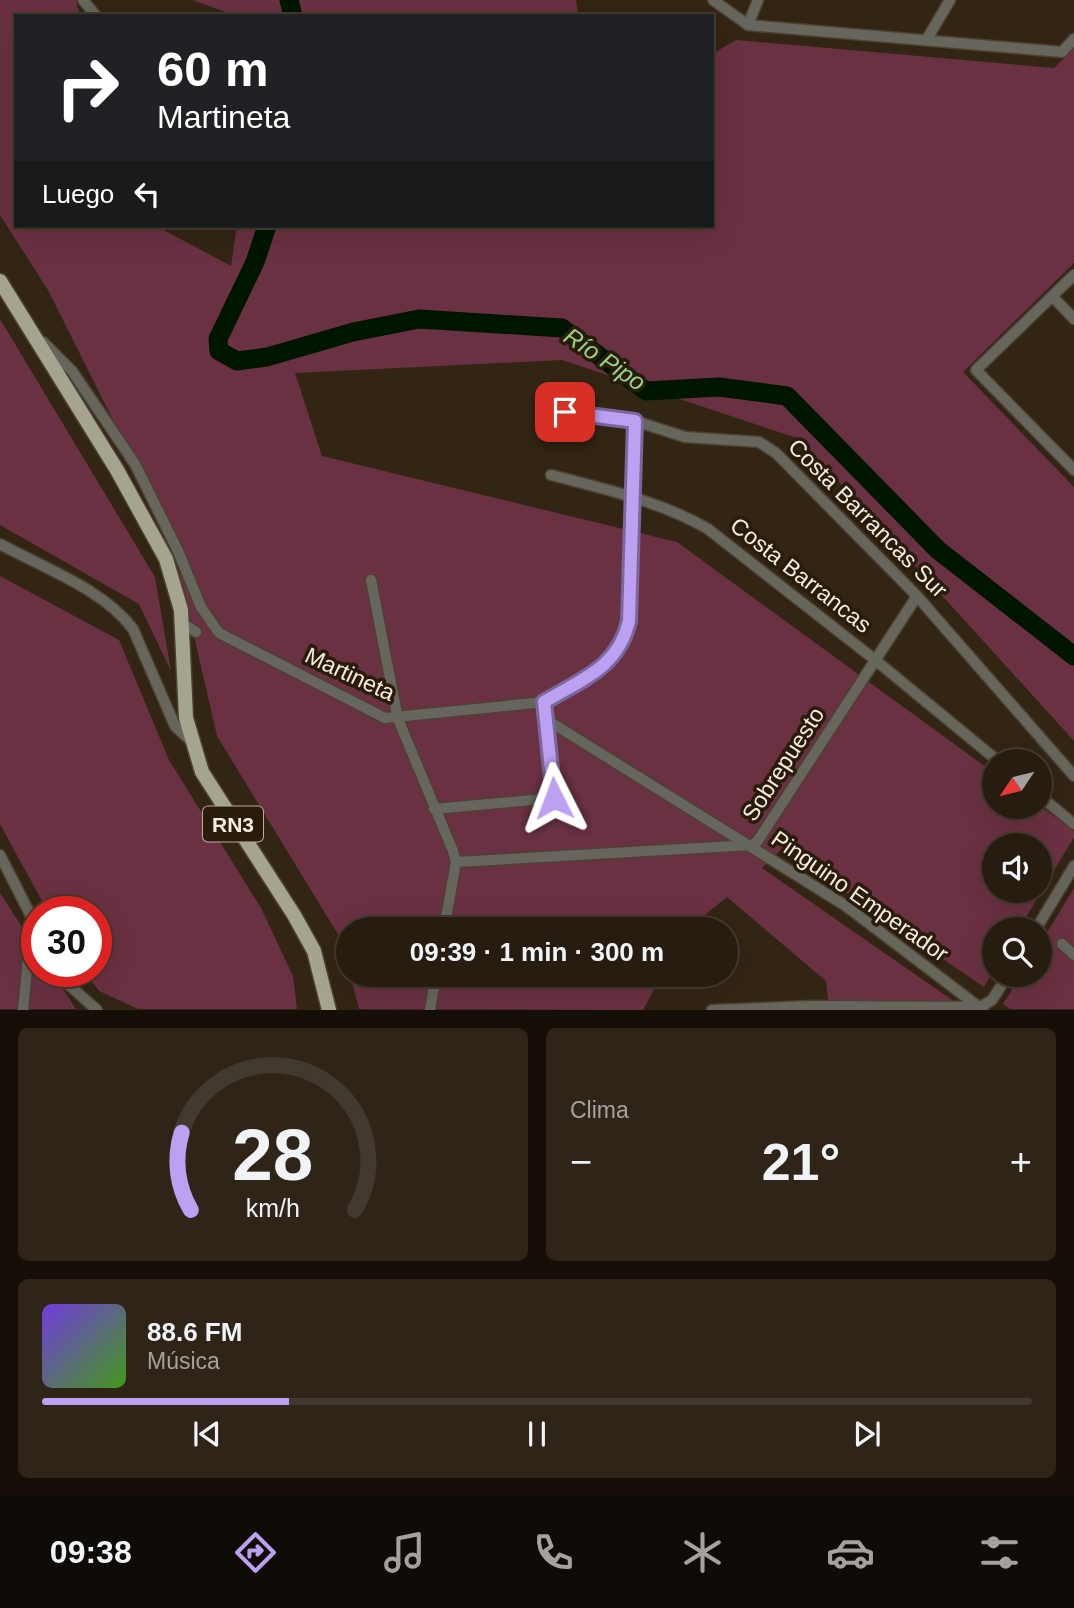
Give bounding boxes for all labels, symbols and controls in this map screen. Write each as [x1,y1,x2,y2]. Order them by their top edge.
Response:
icon: right [42,42,133,133]
text: 60 m [157,42,269,96]
text: Martineta [157,99,290,135]
icon: left [128,175,166,213]
text: Luego [42,179,114,209]
water label: Río Pipo [559,322,651,396]
pin [535,382,595,442]
icon: arrive [546,393,584,431]
street label: Costa Barrancas Sur [783,433,953,603]
street label: Costa Barrancas [725,511,877,639]
street label: Martineta [301,642,399,706]
street label: Sobrepuesto [737,702,829,826]
north arrow [982,749,1052,819]
map controls [982,749,1052,987]
position arrow [517,761,591,835]
road number: RN3 [203,806,263,842]
street label: Pinguino Emperador [767,825,954,967]
button: sound [982,833,1052,903]
speed limit sign: 30 [21,896,112,987]
button: search [982,917,1052,987]
text: 09:39 · 1 min · 300 m [410,937,664,967]
text: Clima [570,1097,629,1123]
text: 28 [233,1115,313,1196]
text: 21° [762,1133,840,1191]
text: − [570,1141,592,1183]
text: + [1010,1141,1032,1183]
text: km/h [246,1194,300,1222]
text: 88.6 FM [147,1317,242,1347]
text: Música [147,1348,220,1374]
icon: previous [188,1415,226,1453]
icon: pause [518,1415,556,1453]
icon: next [848,1415,886,1453]
icon: directions [231,1528,280,1577]
icon: music [380,1528,429,1577]
icon: phone [529,1528,578,1577]
icon: climate [678,1528,727,1577]
icon: car [826,1528,875,1577]
icon: filters [975,1528,1024,1577]
text: 09:38 [50,1534,132,1570]

